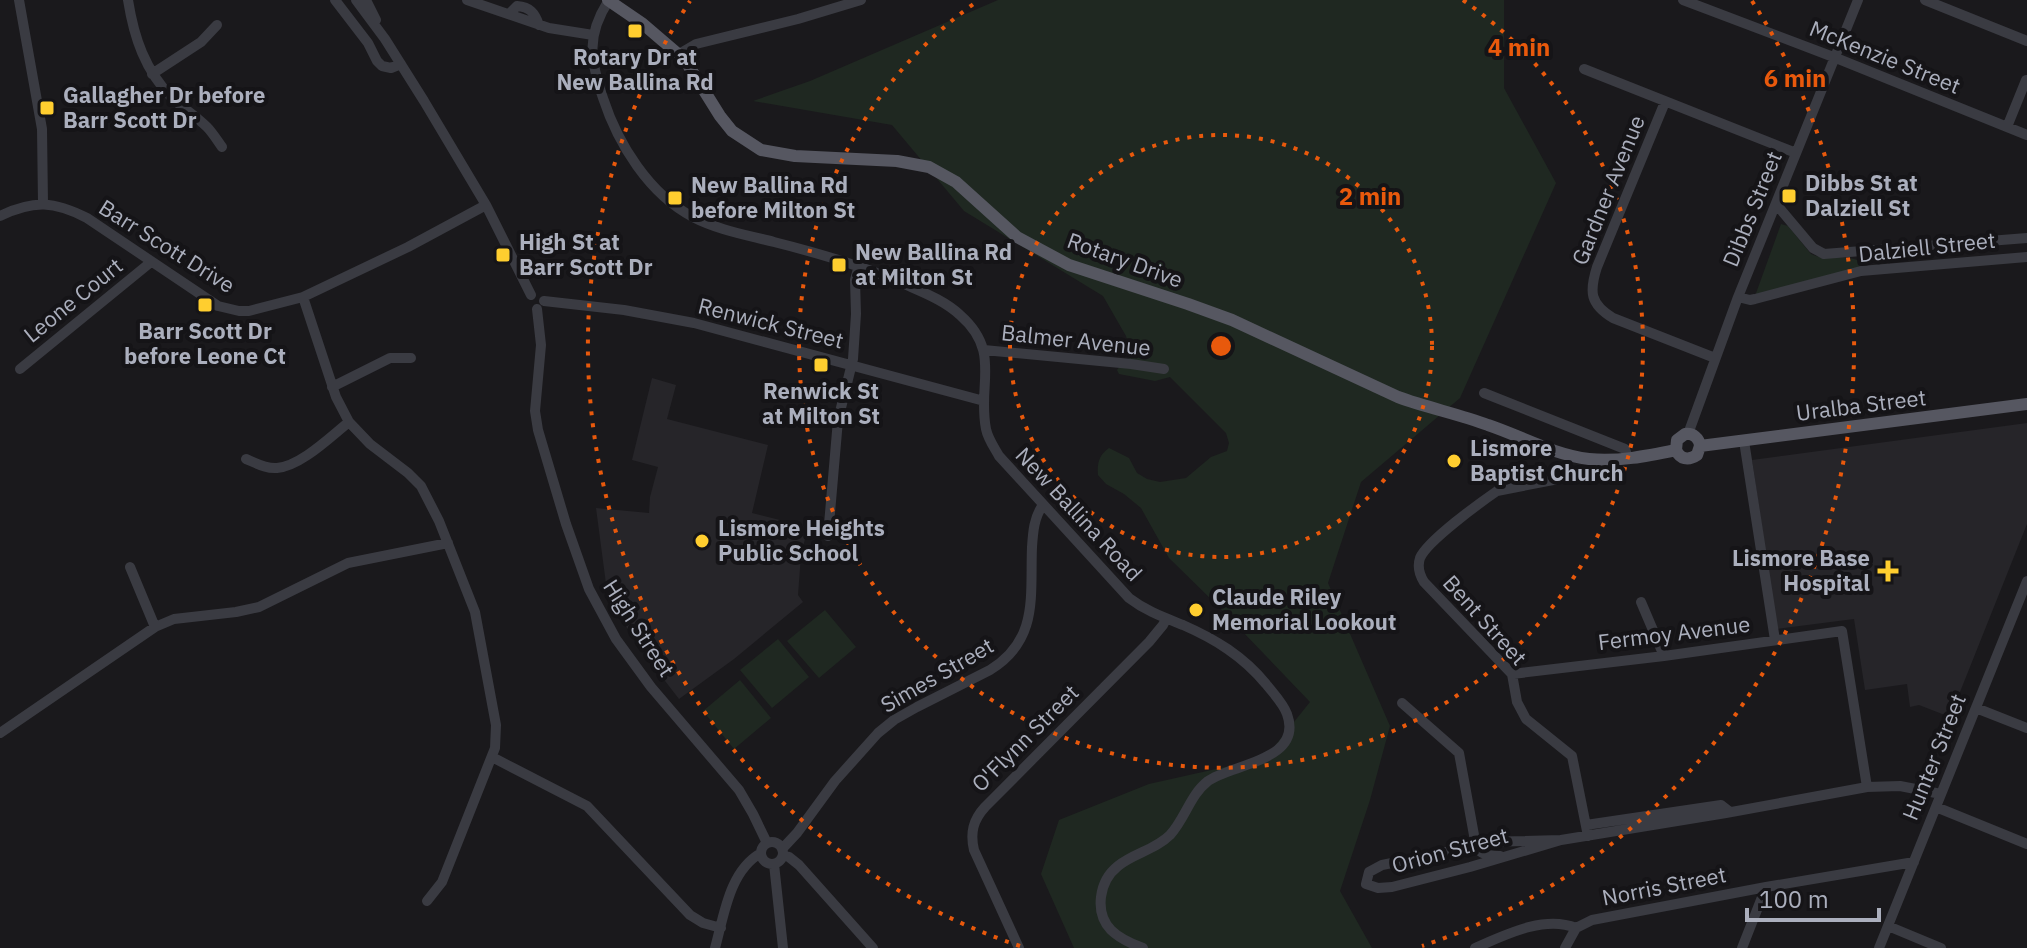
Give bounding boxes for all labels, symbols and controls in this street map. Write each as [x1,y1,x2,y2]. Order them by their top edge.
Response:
street label: McKenzie Street [1805,13,1965,100]
marker: Rotary Dr at New Ballina Rd [626,22,644,40]
text: 4 min [1488,31,1550,63]
place label: Rotary Dr at New Ballina Rd [556,42,714,96]
text: 6 min [1764,62,1826,94]
place label: Gallagher Dr before Barr Scott Dr [63,80,265,134]
marker: Gallagher Dr before Barr Scott Dr [38,99,56,117]
street label: Gardner Avenue [1564,111,1651,269]
street label: Dibbs Street [1715,147,1788,271]
place label: Dibbs St at Dalziell St [1805,168,1918,222]
place label: New Ballina Rd before Milton St [691,170,855,224]
text: 2 min [1339,180,1401,212]
marker: Dibbs St at Dalziell St [1780,187,1798,205]
marker: New Ballina Rd before Milton St [666,189,684,207]
street label: Barr Scott Drive [94,192,241,299]
street label: Rotary Drive [1063,225,1187,294]
street label: Dalziell Street [1857,225,1997,268]
place label: High St at Barr Scott Dr [519,227,653,281]
place label: New Ballina Rd at Milton St [855,237,1012,291]
marker: High St at Barr Scott Dr [494,246,512,264]
street label: Leone Court [17,251,128,348]
marker: New Ballina Rd at Milton St [830,256,848,274]
street label: Renwick Street [695,290,847,355]
marker: Barr Scott Dr before Leone Ct [196,296,214,314]
place label: Barr Scott Dr before Leone Ct [124,316,286,370]
street label: Balmer Avenue [1000,317,1152,362]
centre of rings [1207,332,1235,360]
marker: Renwick St at Milton St [812,356,830,374]
place label: Renwick St at Milton St [762,376,880,430]
street label: Uralba Street [1794,382,1928,427]
place label: Lismore Baptist Church [1470,433,1624,487]
street label: New Ballina Road [1010,440,1149,587]
marker: Lismore Baptist Church [1445,452,1463,470]
place label: Lismore Heights Public School [718,513,885,567]
marker: Lismore Heights Public School [693,532,711,550]
place label: Lismore Base Hospital [1732,543,1870,597]
marker: Lismore Base Hospital [1877,560,1899,582]
street label: Bent Street [1437,568,1534,671]
street label: High Street [597,573,682,682]
place label: Claude Riley Memorial Lookout [1212,582,1396,636]
marker: Claude Riley Memorial Lookout [1187,601,1205,619]
street label: Fermoy Avenue [1596,609,1752,656]
street label: Simes Street [875,631,998,719]
street label: O'Flynn Street [965,678,1084,797]
street label: Hunter Street [1895,689,1972,824]
street label: Orion Street [1388,820,1511,879]
street label: Norris Street [1599,859,1728,912]
scale bar [1747,872,1879,922]
text: 100 m [1759,883,1829,915]

